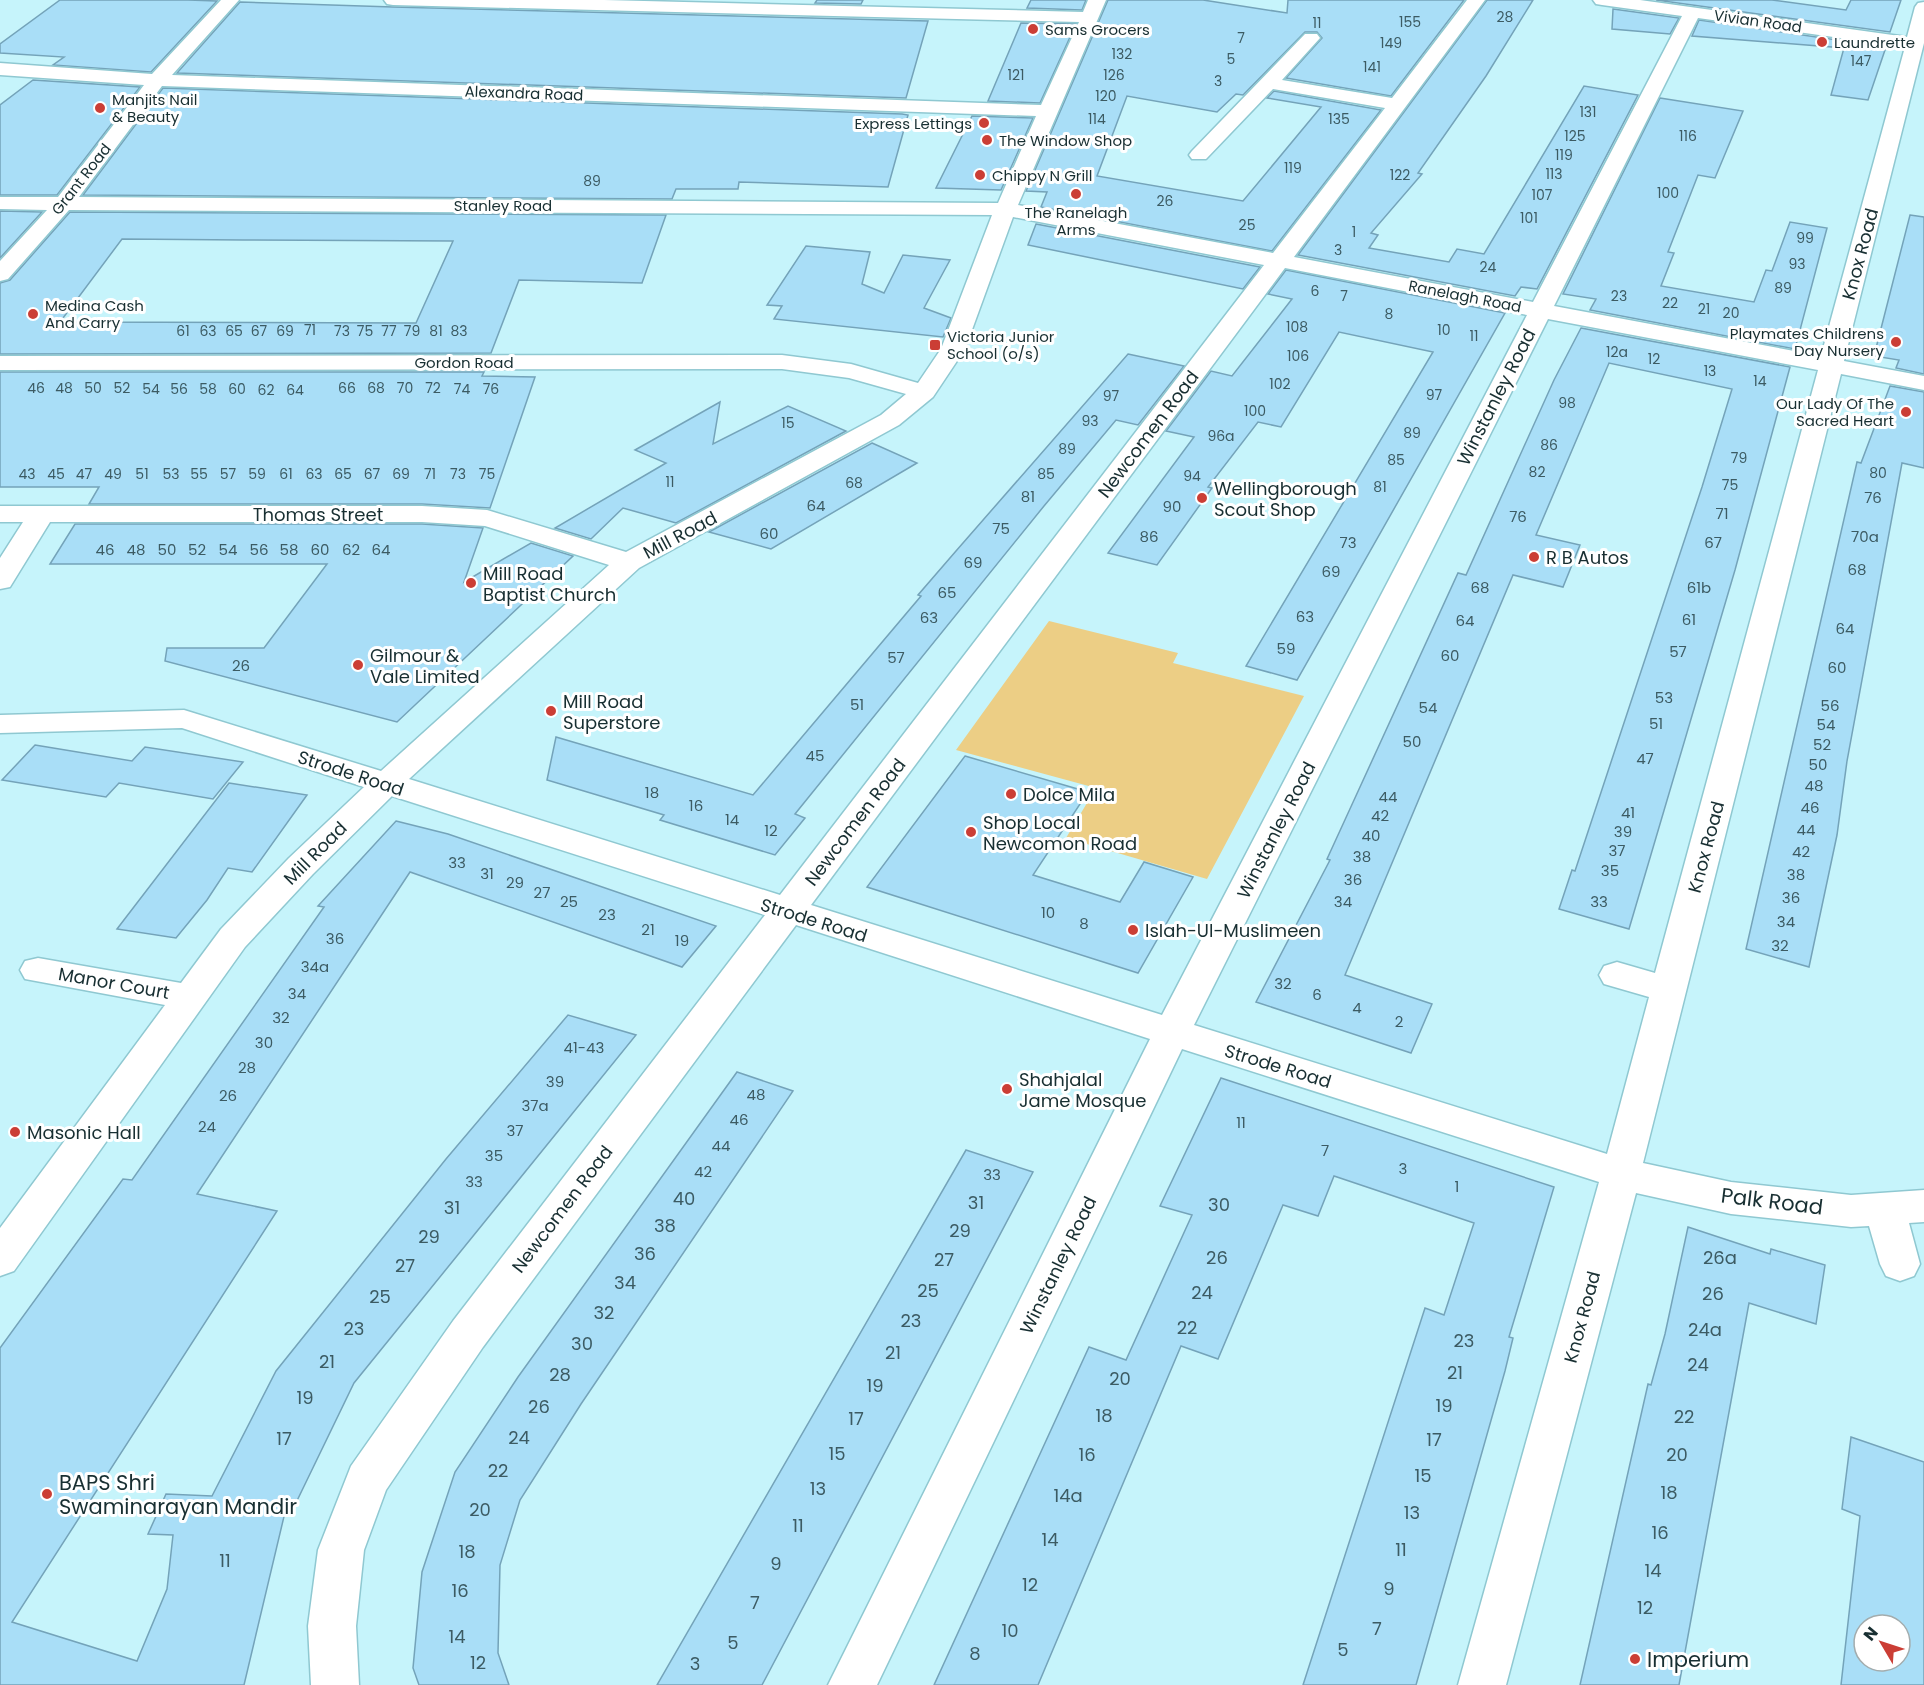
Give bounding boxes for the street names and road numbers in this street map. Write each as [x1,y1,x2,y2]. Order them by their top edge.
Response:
street label: Vivian Road [1713,4,1803,38]
street label: Alexandra Road [464,80,584,106]
street label: Grant Road [46,139,116,219]
street label: Stanley Road [454,195,552,216]
street label: Knox Road [1836,205,1884,303]
street label: Ranelagh Road [1407,275,1523,317]
street label: Winstanley Road [1451,324,1541,470]
street label: Gordon Road [414,352,514,373]
street label: Newcomen Road [1092,365,1204,503]
street label: Thomas Street [253,502,383,527]
street label: Mill Road [639,505,721,565]
street label: Strode Road [295,744,407,802]
street label: Newcomen Road [799,753,911,891]
street label: Winstanley Road [1231,757,1321,903]
street label: Knox Road [1682,798,1730,896]
street label: Mill Road [278,816,352,890]
street label: Strode Road [758,892,870,948]
street label: Manor Court [56,961,172,1005]
street label: Strode Road [1222,1038,1334,1094]
street label: Newcomen Road [506,1140,618,1278]
street label: Palk Road [1719,1180,1825,1222]
street label: Winstanley Road [1014,1192,1102,1338]
street label: Knox Road [1558,1268,1606,1366]

